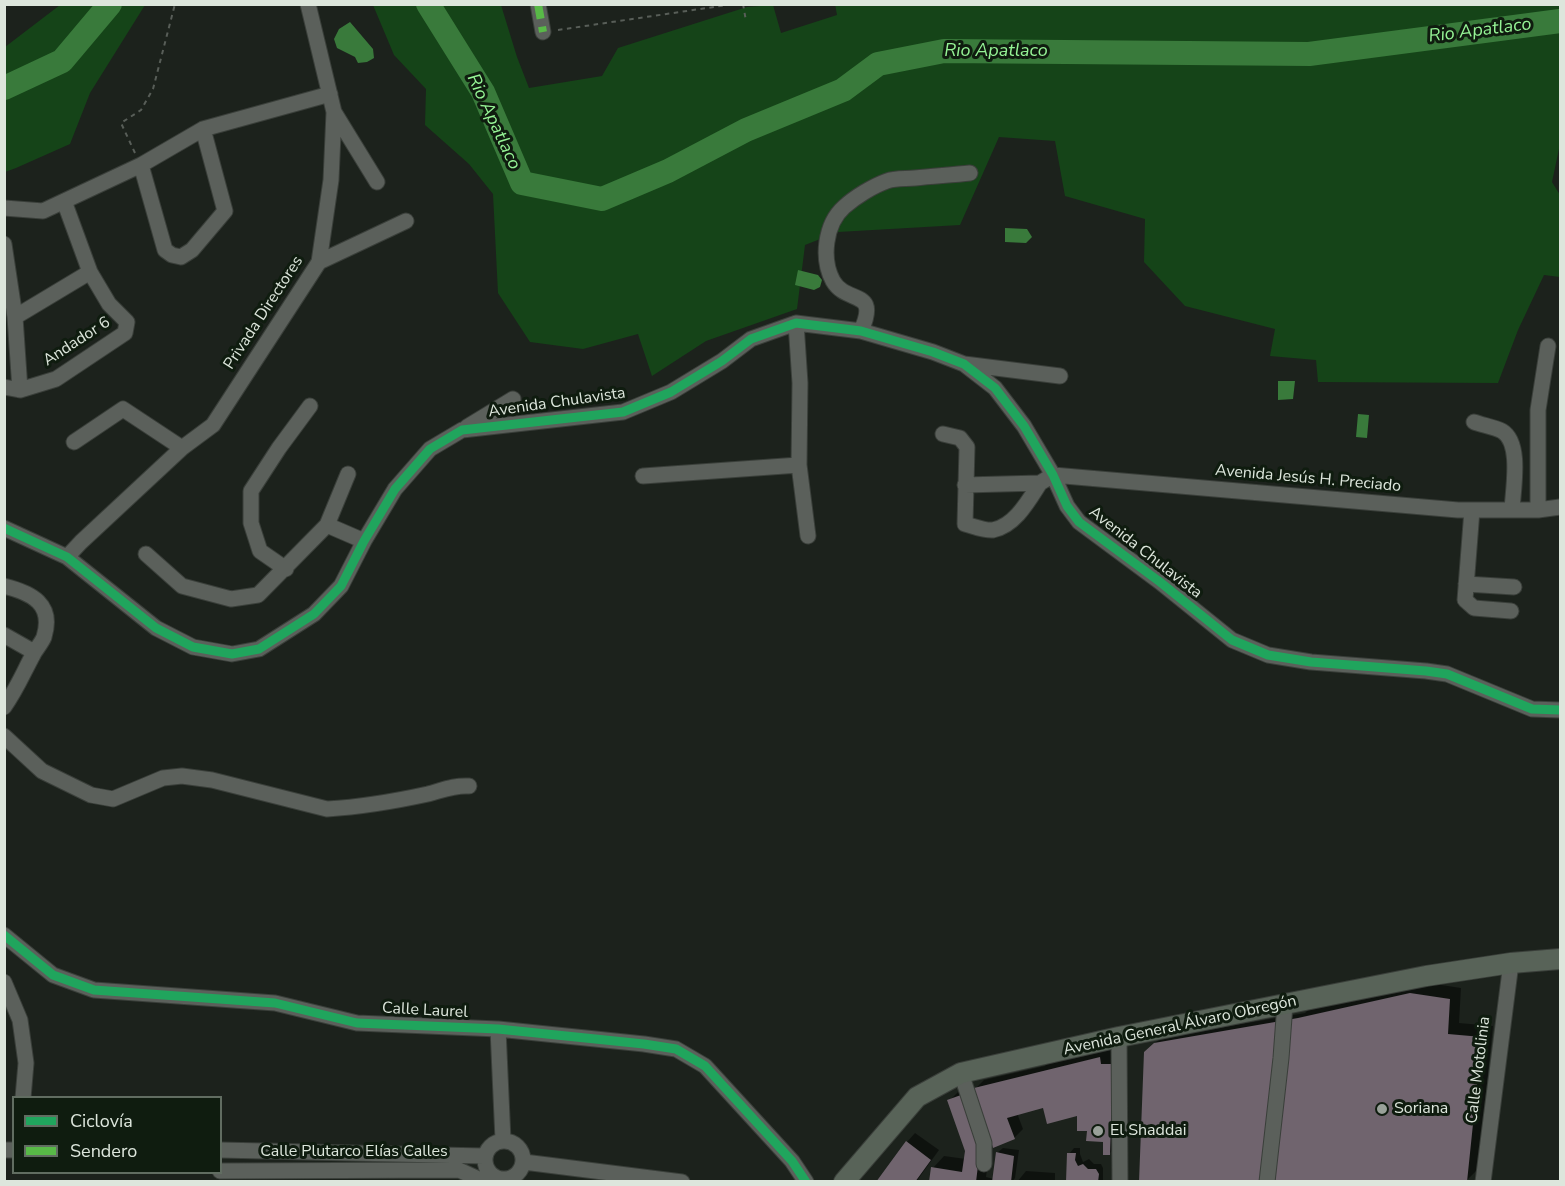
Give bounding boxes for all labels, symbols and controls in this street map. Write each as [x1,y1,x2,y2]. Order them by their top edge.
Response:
water label: Rio Apatlaco [1427,14,1533,48]
water label: Rio Apatlaco [944,41,1048,63]
water label: Rio Apatlaco [461,71,525,173]
street label: Privada Directores [220,253,308,373]
street label: Andador 6 [40,313,114,371]
street label: Avenida Chulavista [487,384,627,422]
street label: Avenida Jesús H. Preciado [1214,461,1402,497]
street label: Avenida Chulavista [1085,503,1205,603]
street label: Avenida General Álvaro Obregón [1062,992,1298,1060]
street label: Calle Laurel [382,999,468,1023]
street label: Calle Motolinia [1463,1015,1495,1125]
legend [12,1096,222,1174]
place label: Soriana [1394,1099,1448,1119]
marker: Soriana [1375,1102,1389,1116]
text: Ciclovía [70,1109,133,1133]
place label: El Shaddai [1110,1121,1186,1141]
marker: El Shaddai [1091,1124,1105,1138]
text: Sendero [70,1139,137,1163]
street label: Calle Plutarco Elías Calles [260,1142,448,1162]

